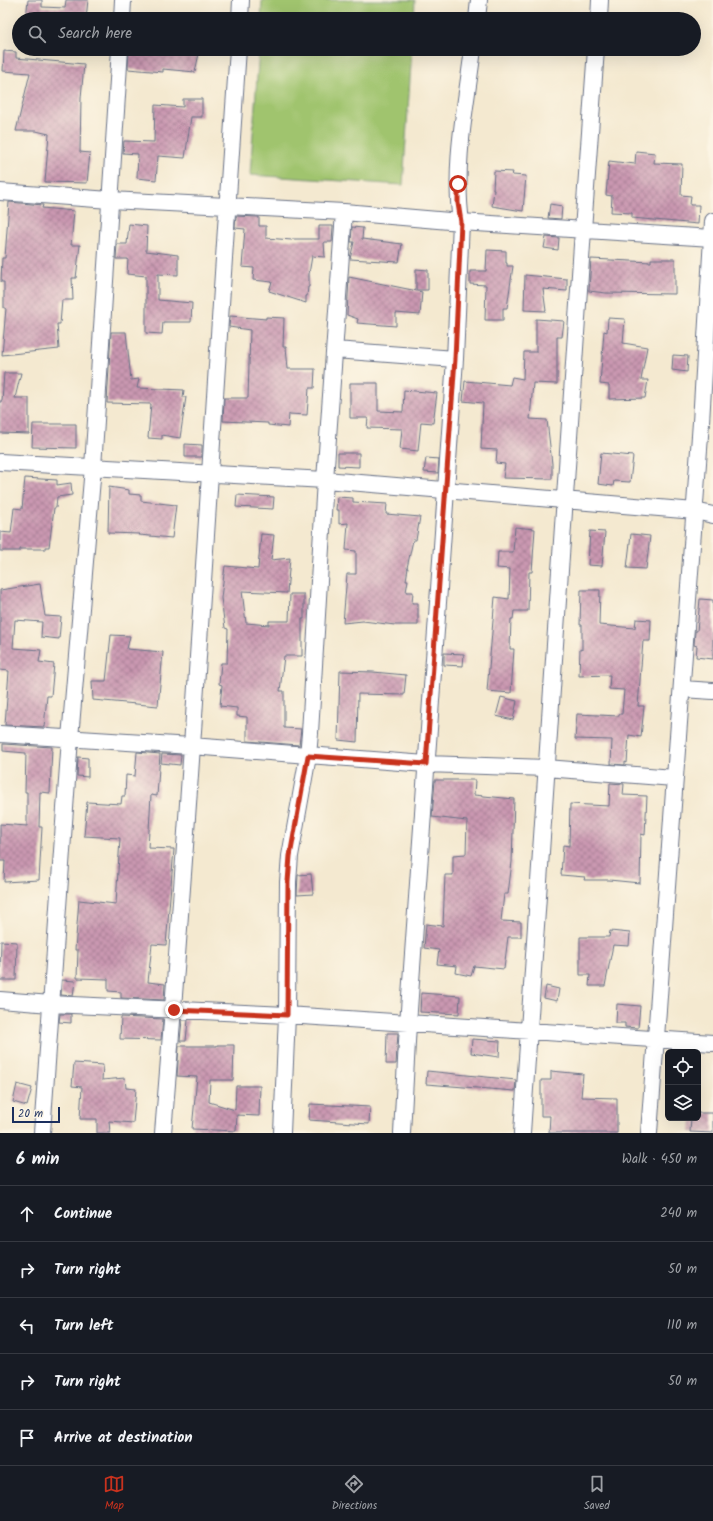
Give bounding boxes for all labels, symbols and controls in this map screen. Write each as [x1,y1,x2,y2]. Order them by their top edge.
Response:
search box [12,12,701,56]
text: Search here [58,22,132,46]
icon: search [26,23,48,45]
route start [449,175,467,193]
route end [165,1001,183,1019]
map controls [665,1049,701,1121]
button: locate [665,1049,701,1085]
button: layers [665,1085,701,1121]
scale bar [12,1105,60,1124]
text: 20 m [18,1105,43,1123]
text: 6 min [16,1146,60,1173]
text: Walk · 450 m [622,1149,697,1170]
text: Continue [54,1202,112,1226]
icon: ahead [16,1203,38,1225]
text: 240 m [660,1203,697,1224]
text: Turn right [54,1258,121,1282]
icon: right [16,1259,38,1281]
text: 50 m [668,1259,697,1280]
text: Turn left [54,1314,114,1338]
icon: left [16,1315,38,1337]
text: 110 m [667,1315,697,1336]
text: Turn right [54,1370,121,1394]
icon: right [16,1371,38,1393]
text: 50 m [668,1371,697,1392]
text: Arrive at destination [54,1426,193,1450]
icon: arrive [16,1427,38,1449]
tab: Map [103,1473,125,1515]
tab: Directions [332,1473,377,1515]
tab: Saved [584,1473,610,1515]

